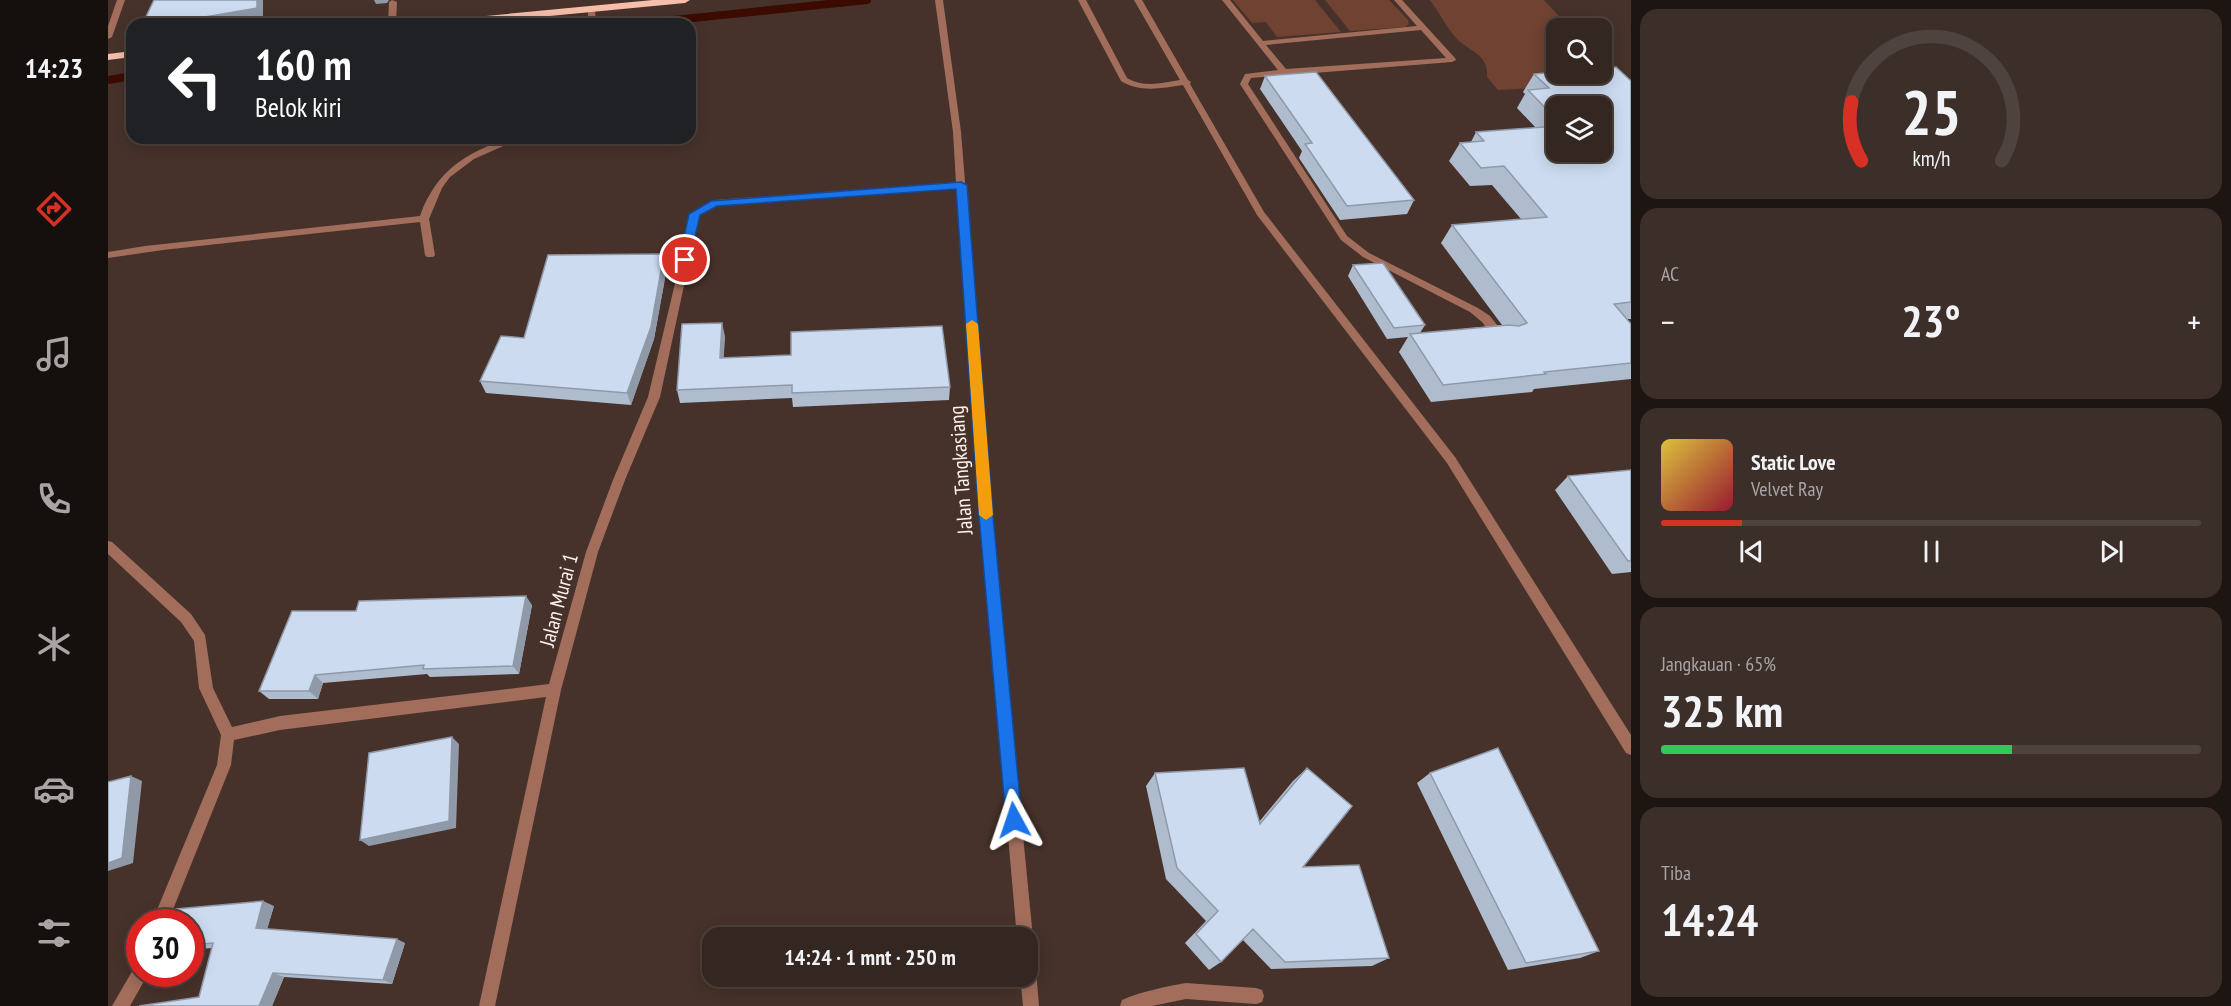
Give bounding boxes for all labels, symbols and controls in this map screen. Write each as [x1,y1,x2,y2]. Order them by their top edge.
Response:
map controls [1546,18,1612,162]
button: search [1546,18,1612,84]
text: 160 m [255,37,352,92]
icon: left [156,42,234,120]
text: 14:23 [25,51,83,85]
text: 25 [1901,71,1961,152]
text: Belok kiri [255,90,342,124]
button: layers [1546,96,1612,162]
text: km/h [1912,145,1950,173]
icon: directions [33,188,75,230]
pin [659,234,710,285]
icon: arrive [668,243,701,276]
text: AC [1661,261,1679,287]
text: 23° [1901,291,1961,349]
text: − [1661,300,1675,343]
text: + [2187,300,2201,343]
icon: music [33,333,75,375]
street label: Jalan Tangkasiang [943,405,979,536]
text: Static Love [1751,448,1836,476]
text: Velvet Ray [1751,476,1823,502]
icon: phone [33,478,75,520]
icon: previous [1735,535,1768,568]
icon: pause [1915,535,1948,568]
icon: next [2095,535,2128,568]
street label: Jalan Murai 1 [533,550,584,650]
icon: climate [33,623,75,665]
text: Jangkauan · 65% [1661,651,1776,677]
text: 325 km [1661,681,1783,739]
icon: car [33,768,75,810]
position arrow [982,788,1046,852]
text: Tiba [1661,860,1691,886]
text: 14:24 [1661,890,1758,948]
speed limit sign: 30 [126,909,204,987]
icon: filters [33,912,75,954]
text: 14:24 · 1 mnt · 250 m [784,943,956,971]

